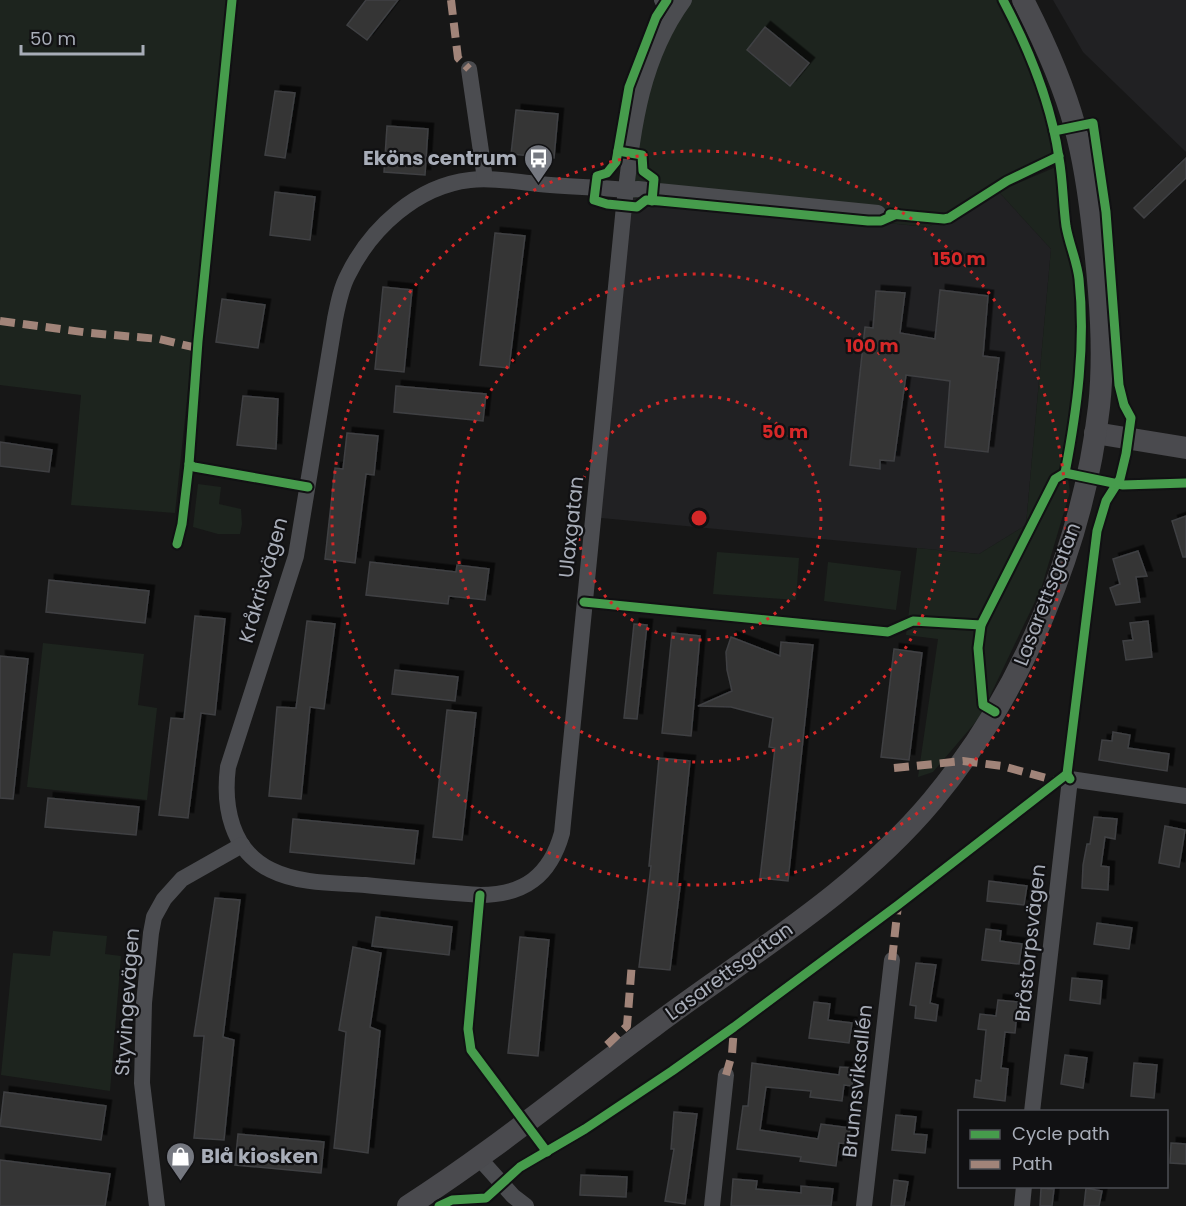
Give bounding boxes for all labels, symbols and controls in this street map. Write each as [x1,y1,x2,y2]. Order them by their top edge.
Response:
scale bar [21,18,142,56]
text: 50 m [30,26,76,51]
bus stop icon: Eköns centrum [522,142,554,184]
place label: Eköns centrum [363,144,517,172]
text: 150 m [932,246,986,271]
text: 100 m [845,333,899,358]
text: 50 m [762,419,808,444]
street label: Ulaxgatan [552,475,590,579]
centre of rings [689,508,709,528]
street label: Kråkrisvägen [232,514,294,646]
street label: Lasarettsgatan [1007,518,1087,670]
street label: Bråstorpsvägen [1008,863,1052,1023]
street label: Lasarettsgatan [659,915,799,1027]
street label: Styvingevägen [108,927,146,1077]
street label: Brunnsviksallén [835,1003,879,1159]
legend [958,1110,1168,1188]
text: Cycle path [1012,1121,1110,1146]
shop icon: Blå kiosken [164,1140,196,1182]
place label: Blå kiosken [201,1142,318,1170]
text: Path [1012,1151,1053,1176]

